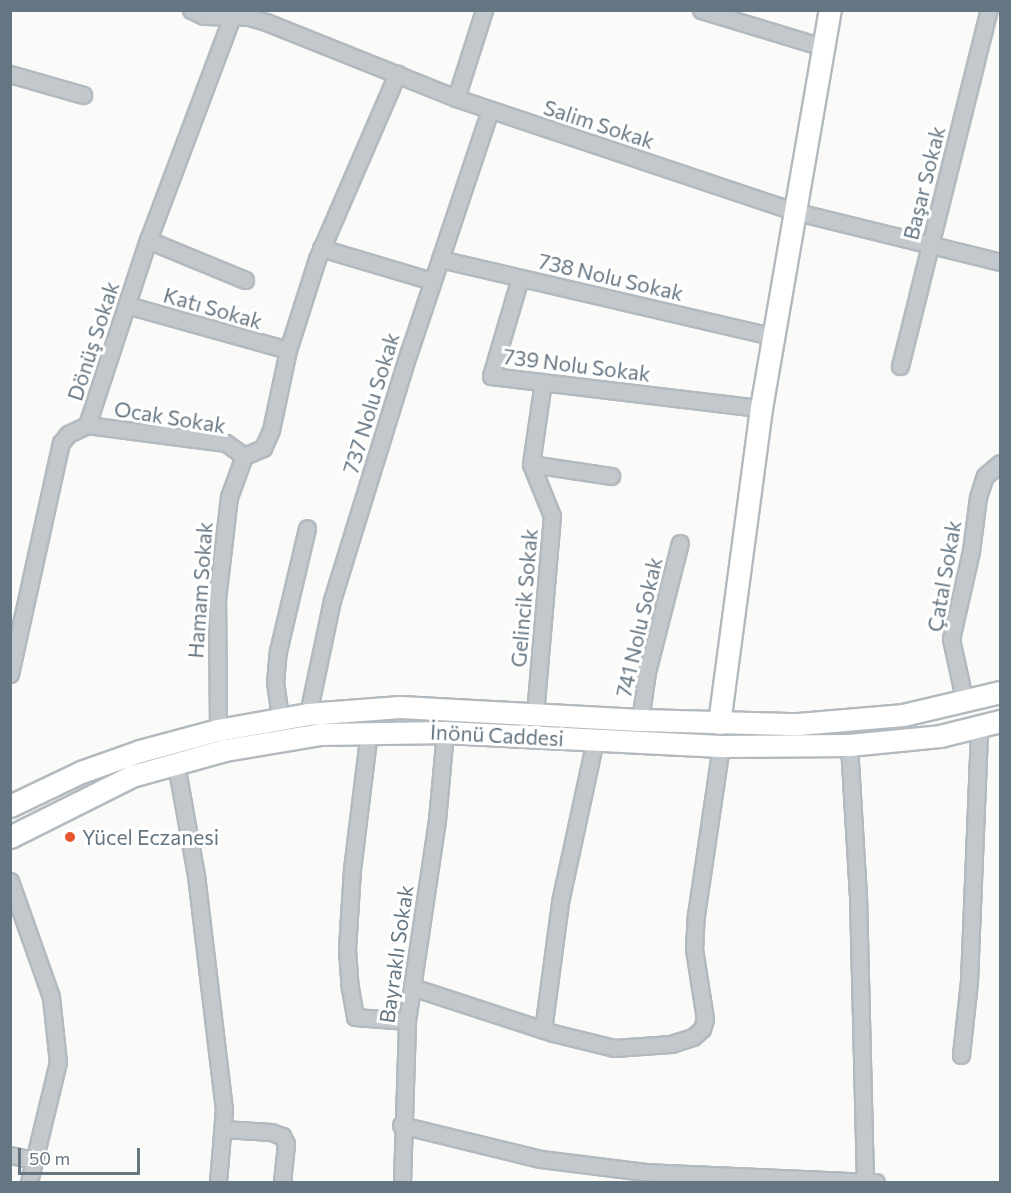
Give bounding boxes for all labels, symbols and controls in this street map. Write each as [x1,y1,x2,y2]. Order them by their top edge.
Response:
street label: Salim Sokak [540,94,658,154]
street label: Başar Sokak [898,124,950,242]
street label: 738 Nolu Sokak [536,248,686,306]
street label: Dönüş Sokak [62,278,124,404]
street label: Katı Sokak [161,282,265,334]
street label: 737 Nolu Sokak [338,329,404,477]
street label: 739 Nolu Sokak [502,343,652,387]
street label: Ocak Sokak [112,396,228,438]
street label: Çatal Sokak [922,518,966,634]
street label: Hamam Sokak [183,521,217,659]
street label: Gelincik Sokak [505,528,543,668]
street label: 741 Nolu Sokak [611,555,667,699]
street label: İnönü Caddesi [429,719,565,751]
place label: Yücel Eczanesi [82,824,219,850]
marker: Yücel Eczanesi [63,830,77,844]
street label: Bayraklı Sokak [374,883,418,1025]
scale bar [21,1136,142,1174]
text: 50 m [29,1147,70,1169]

